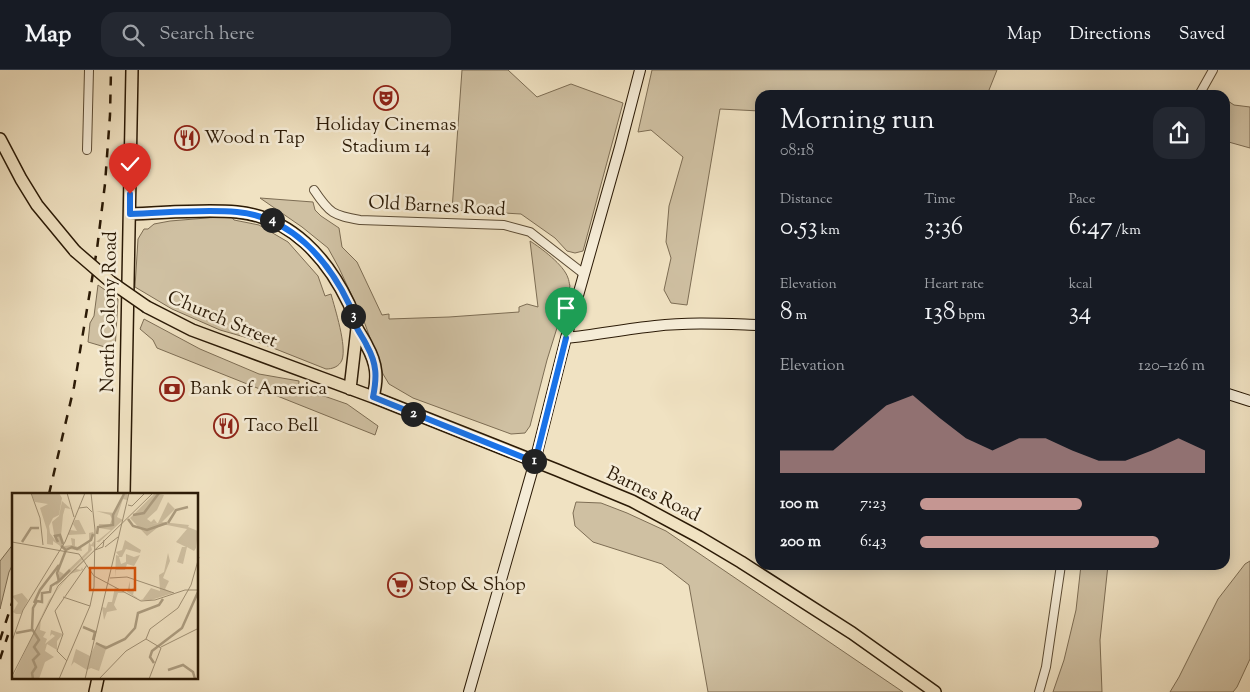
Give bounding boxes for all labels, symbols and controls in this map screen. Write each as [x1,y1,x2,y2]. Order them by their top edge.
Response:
search box [101,12,451,57]
text: Map [25,18,71,52]
icon: search [119,21,147,49]
text: Search here [159,21,255,48]
text: Map [1007,22,1042,48]
text: Directions [1070,22,1151,48]
text: Saved [1179,22,1225,48]
theatre icon: Holiday Cinemas Stadium 14 [373,85,399,111]
text: Morning run [780,101,935,141]
button: share [1153,107,1205,159]
place label: Holiday Cinemas Stadium 14 [316,112,456,161]
restaurant icon: Wood n Tap [174,125,200,151]
place label: Wood n Tap [204,125,305,152]
text: 08:18 [780,140,814,163]
pin [109,143,151,194]
icon: check [116,150,144,178]
street label: Old Barnes Road [367,190,507,224]
text: Distance [780,190,833,210]
text: Time [924,190,955,210]
text: Pace [1069,190,1095,210]
pin: 4 [260,208,284,232]
text: 4 [269,210,276,230]
text: 0.53 [780,210,818,246]
text: 3:36 [924,210,963,246]
text: 6:47 [1069,210,1112,246]
text: km [818,221,840,241]
text: /km [1112,221,1141,241]
street label: North Colony Road [95,231,125,393]
text: Elevation [780,275,837,295]
text: Heart rate [924,275,984,295]
text: kcal [1069,275,1093,295]
street label: Church Street [163,285,282,356]
pin [545,287,587,338]
icon: arrive [552,294,580,322]
text: 8 [780,295,793,331]
text: 138 [924,295,955,331]
text: 34 [1069,295,1091,331]
pin: 3 [340,304,366,328]
text: 3 [351,306,356,326]
text: m [793,306,807,326]
text: bpm [955,306,985,326]
text: Elevation [780,355,845,378]
text: 120–126 m [1138,355,1205,378]
bank icon: Bank of America [159,376,185,402]
place label: Bank of America [190,376,327,403]
pin: 2 [400,402,426,426]
text: 2 [410,404,417,424]
restaurant icon: Taco Bell [213,413,239,439]
place label: Taco Bell [244,413,319,440]
pin: 1 [522,448,546,474]
text: 1 [532,451,537,471]
street label: Barnes Road [601,461,705,530]
inset map [12,493,199,680]
text: 100 m [780,493,819,516]
text: 7:23 [860,493,886,516]
text: 200 m [780,531,821,554]
text: 6:43 [860,531,886,554]
supermarket icon: Stop & Shop [387,572,413,598]
place label: Stop & Shop [418,572,526,599]

